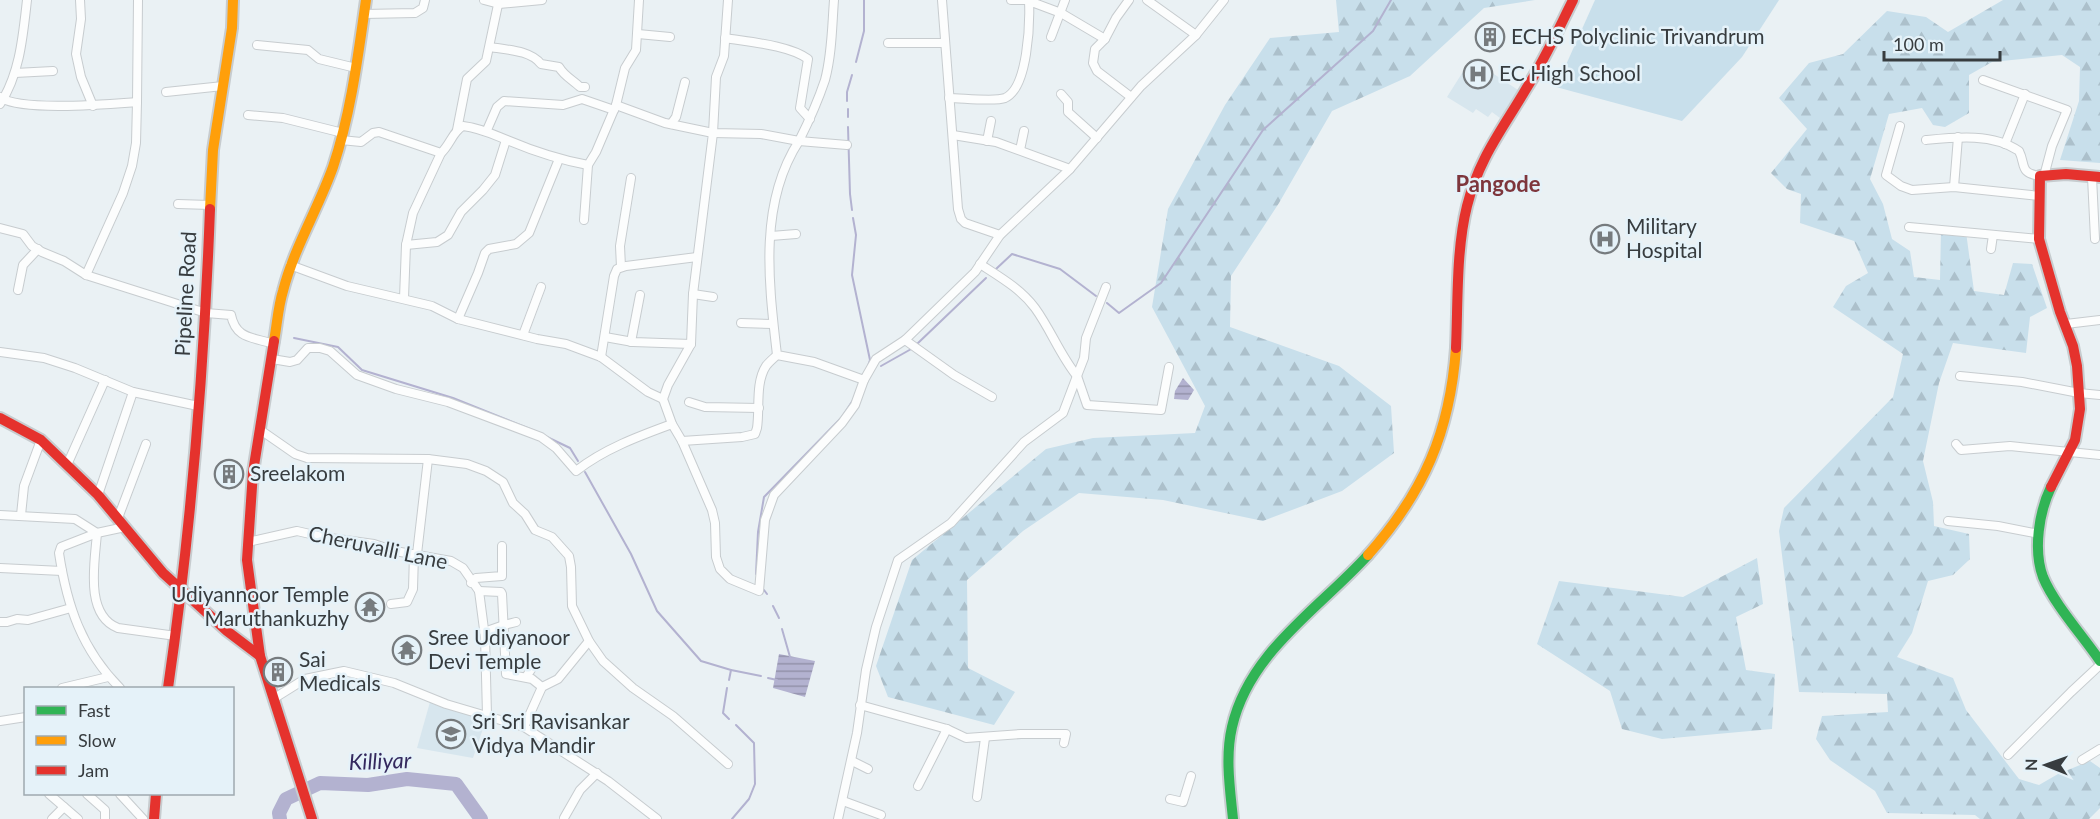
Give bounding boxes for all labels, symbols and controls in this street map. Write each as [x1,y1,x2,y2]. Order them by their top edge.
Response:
building icon: ECHS Polyclinic Trivandrum [1474,21,1506,53]
place label: ECHS Polyclinic Trivandrum [1511,23,1765,48]
scale bar [1884,24,2000,62]
text: 100 m [1893,33,1944,55]
hospital icon: EC High School [1462,58,1494,90]
place label: EC High School [1499,60,1641,85]
district label: Pangode [1455,170,1541,197]
place label: Military Hospital [1626,213,1702,262]
hospital icon: Military Hospital [1589,223,1621,255]
street label: Pipeline Road [169,231,200,357]
building icon: Sreelakom [213,458,245,490]
place label: Sreelakom [250,460,345,485]
street label: Cheruvalli Lane [306,520,450,573]
place label: Udiyannoor Temple Maruthankuzhy [171,581,349,630]
temple icon: Udiyannoor Temple Maruthankuzhy [354,591,386,623]
place label: Sree Udiyanoor Devi Temple [428,624,570,673]
temple icon: Sree Udiyanoor Devi Temple [391,634,423,666]
place label: Sai Medicals [299,646,381,695]
building icon: Sai Medicals [262,656,294,688]
legend [24,687,234,795]
text: Fast [78,699,111,721]
place label: Sri Sri Ravisankar Vidya Mandir [472,708,630,757]
school or university icon: Sri Sri Ravisankar Vidya Mandir [435,718,467,750]
text: Slow [78,729,116,751]
north arrow [2016,735,2076,795]
water label: Killiyar [348,746,412,775]
text: N [2021,758,2040,771]
text: Jam [78,759,109,781]

